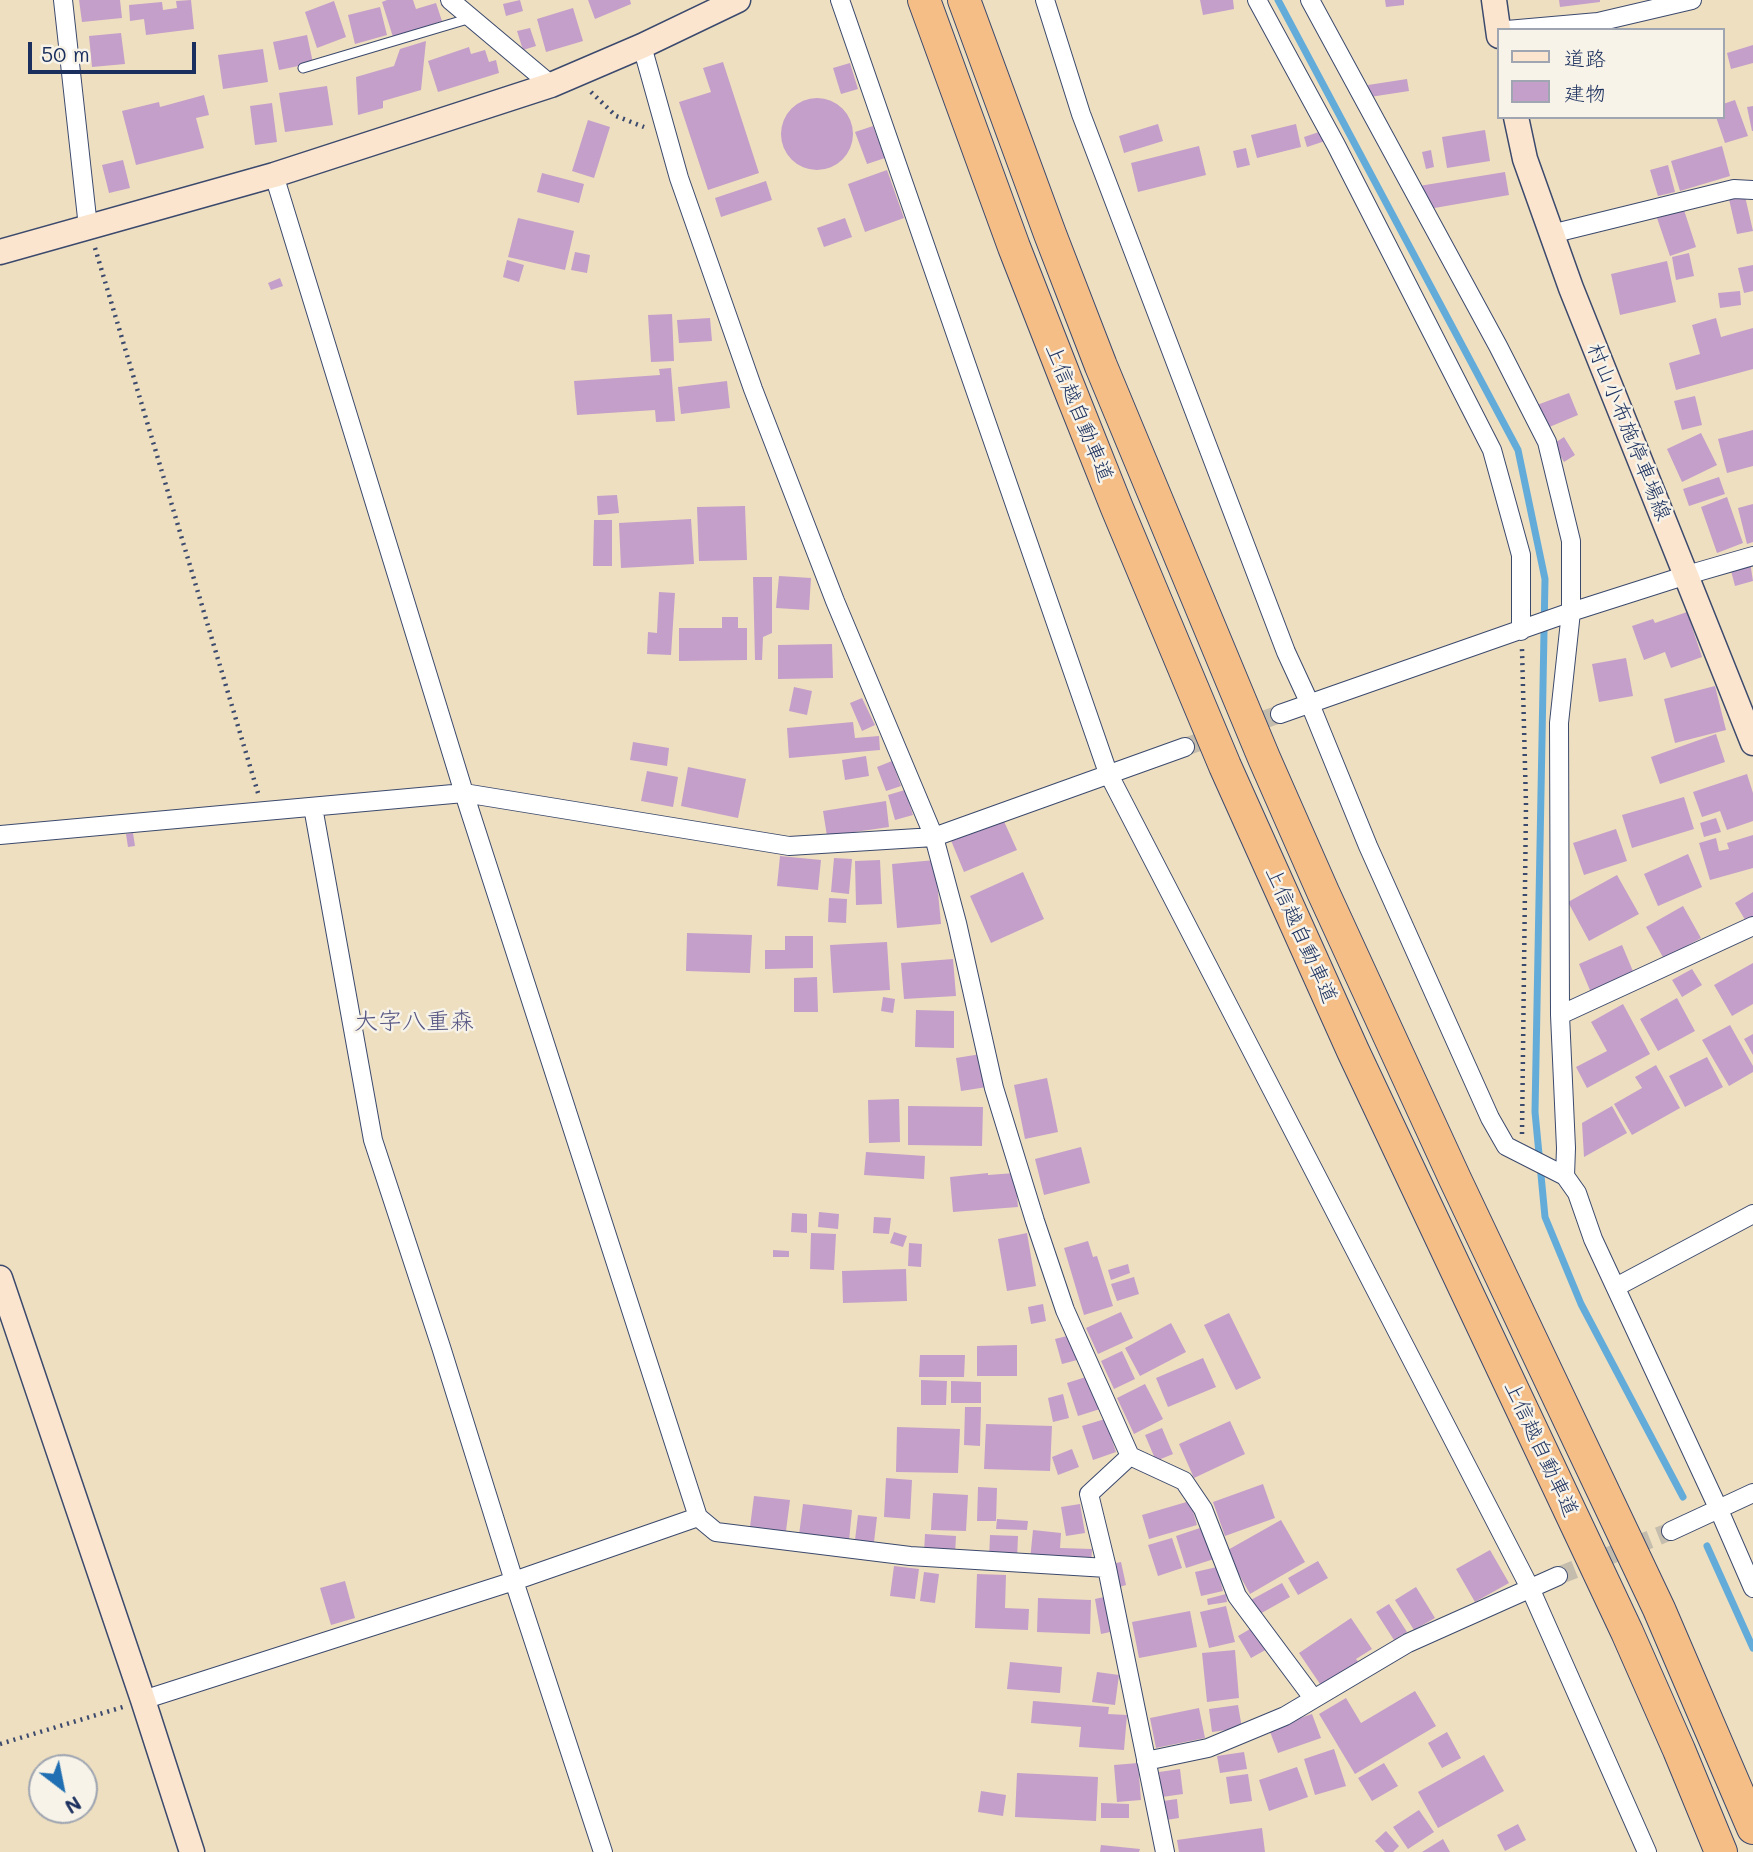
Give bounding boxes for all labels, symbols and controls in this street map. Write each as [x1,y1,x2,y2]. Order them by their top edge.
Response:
scale bar [32,28,200,72]
legend [1498,28,1725,119]
text: 50 m [41,40,90,67]
text: 道路 [1564,44,1606,71]
text: 建物 [1564,79,1606,106]
street label: 上信越自動車道 [1040,340,1118,486]
street label: 村山小布施停車場線 [1582,340,1676,524]
street label: 上信越自動車道 [1260,863,1342,1007]
district label: 大字八重森 [354,1008,474,1036]
street label: 上信越自動車道 [1499,1377,1583,1521]
north arrow [28,1754,98,1824]
text: N [61,1791,86,1820]

